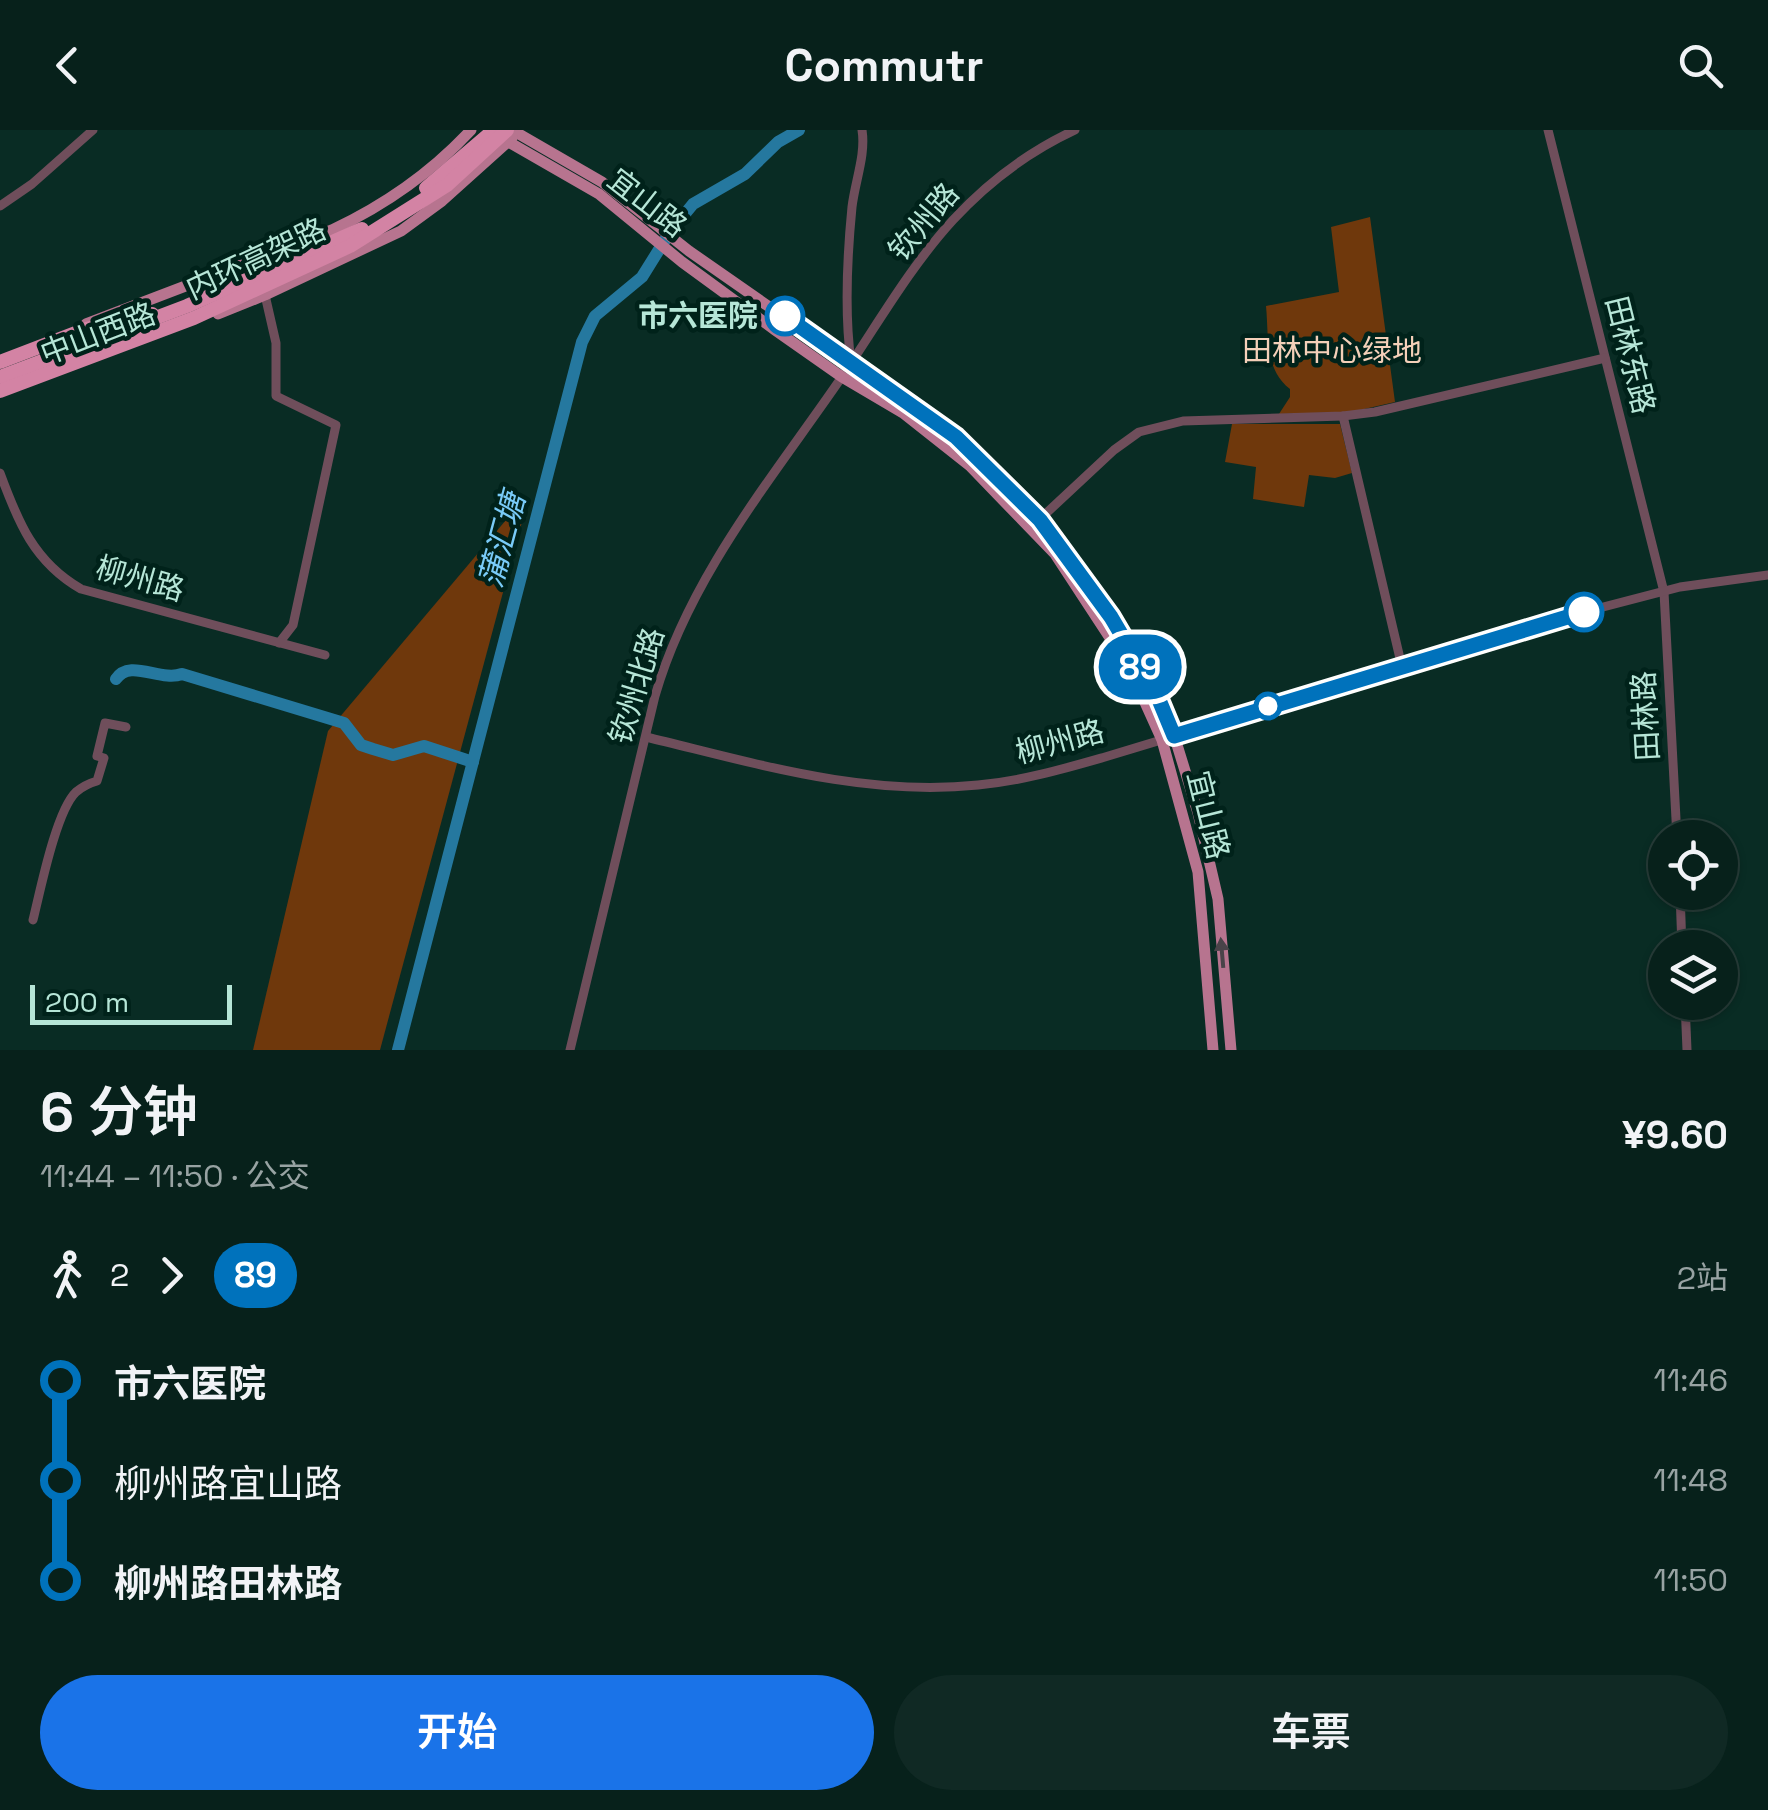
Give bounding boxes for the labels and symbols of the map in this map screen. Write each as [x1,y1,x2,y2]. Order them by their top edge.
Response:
street label: 宜山路 [600,160,695,246]
street label: 钦州路 [880,175,967,269]
street label: 内环高架路 [180,209,332,308]
street label: 田林东路 [1597,292,1664,418]
street label: 中山西路 [35,294,161,373]
place label: 市六医院 [638,296,758,335]
marker: 市六医院 [766,297,804,335]
park label: 田林中心绿地 [1242,331,1422,370]
water label: 蒲汇塘 [470,484,535,592]
street label: 柳州路 [92,547,189,610]
unlabelled marker [1565,593,1603,631]
street label: 钦州北路 [600,623,673,749]
line badge: 89 [1095,634,1185,700]
street label: 田林路 [1624,670,1667,762]
unlabelled marker [1255,693,1281,719]
street label: 柳州路 [1011,711,1108,772]
street label: 宜山路 [1179,766,1238,863]
one-way arrow [1214,936,1230,968]
scale bar [30,980,232,1024]

